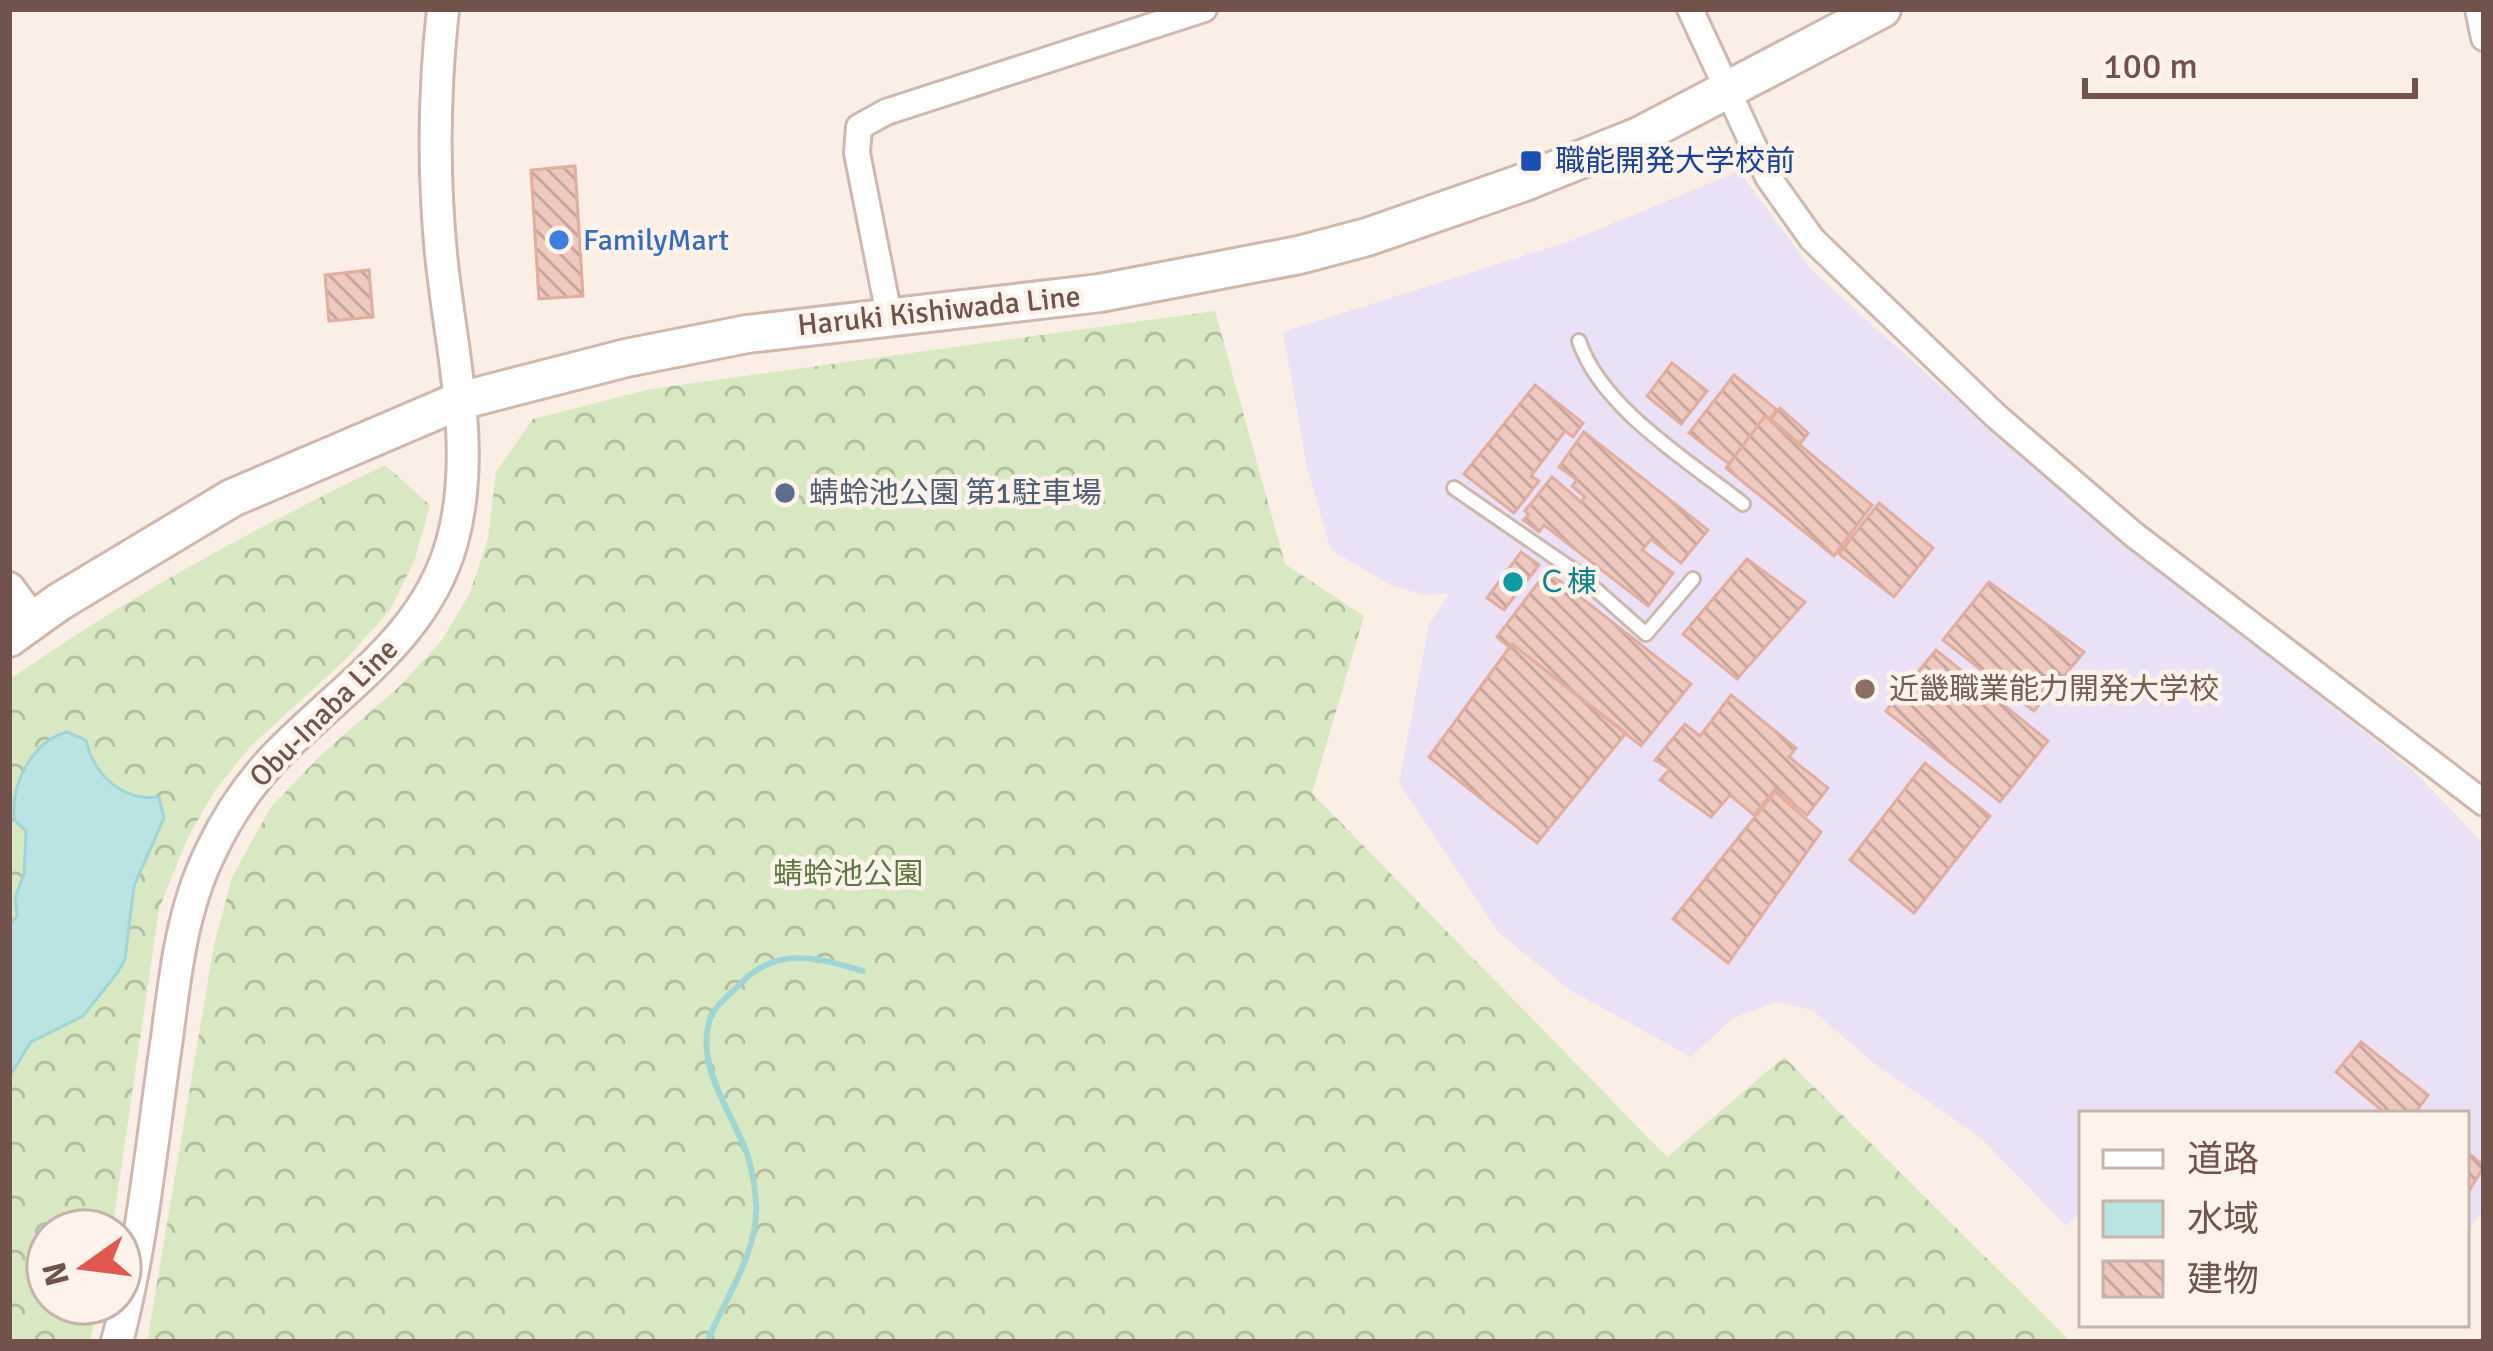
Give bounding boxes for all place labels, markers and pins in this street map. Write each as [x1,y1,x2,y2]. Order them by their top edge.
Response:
place label: 職能開発大学校前 [1555,143,1795,180]
marker: 職能開発大学校前 [1518,148,1544,174]
place label: FamilyMart [583,222,729,259]
marker: FamilyMart [546,227,572,253]
place label: 蜻蛉池公園 第1駐車場 [809,475,1102,512]
marker: 蜻蛉池公園 第1駐車場 [772,480,798,506]
place label: Ｃ棟 [1537,564,1597,601]
marker: Ｃ棟 [1500,569,1526,595]
place label: 近畿職業能力開発大学校 [1889,671,2219,708]
marker: 近畿職業能力開発大学校 [1852,676,1878,702]

